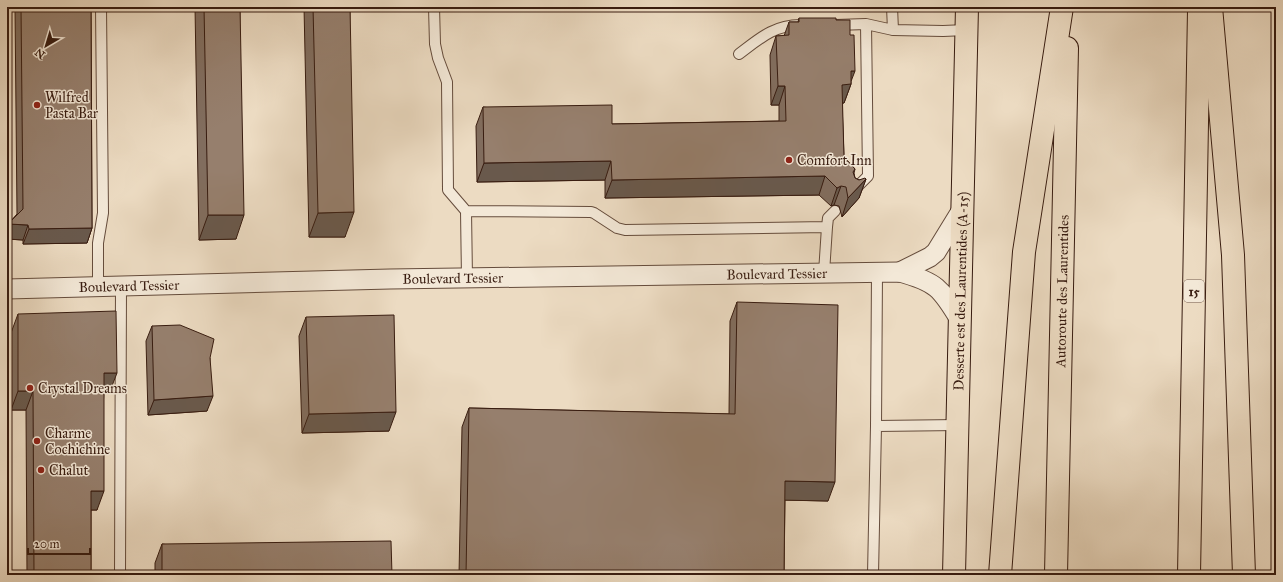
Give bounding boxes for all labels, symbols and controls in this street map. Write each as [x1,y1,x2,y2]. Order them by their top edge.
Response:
north arrow [26,26,66,66]
text: N [32,45,48,61]
place label: Wilfred Pasta Bar [45,89,99,122]
marker: Wilfred Pasta Bar [32,100,42,110]
place label: Comfort Inn [797,152,872,169]
marker: Comfort Inn [784,155,794,165]
street label: Desserte est des Laurentides (A-15) [950,191,973,391]
street label: Autoroute des Laurentides [1052,215,1073,368]
street label: Boulevard Tessier [726,265,828,283]
street label: Boulevard Tessier [402,269,504,288]
street label: Boulevard Tessier [78,276,180,296]
road number: 15 [1184,280,1204,302]
place label: Crystal Dreams [38,380,127,397]
marker: Crystal Dreams [25,383,35,393]
place label: Charme Cochichine [45,425,110,458]
marker: Charme Cochichine [32,436,42,446]
place label: Chalut [49,462,88,479]
marker: Chalut [36,465,46,475]
scale bar [28,530,90,556]
text: 20 m [34,537,60,551]

